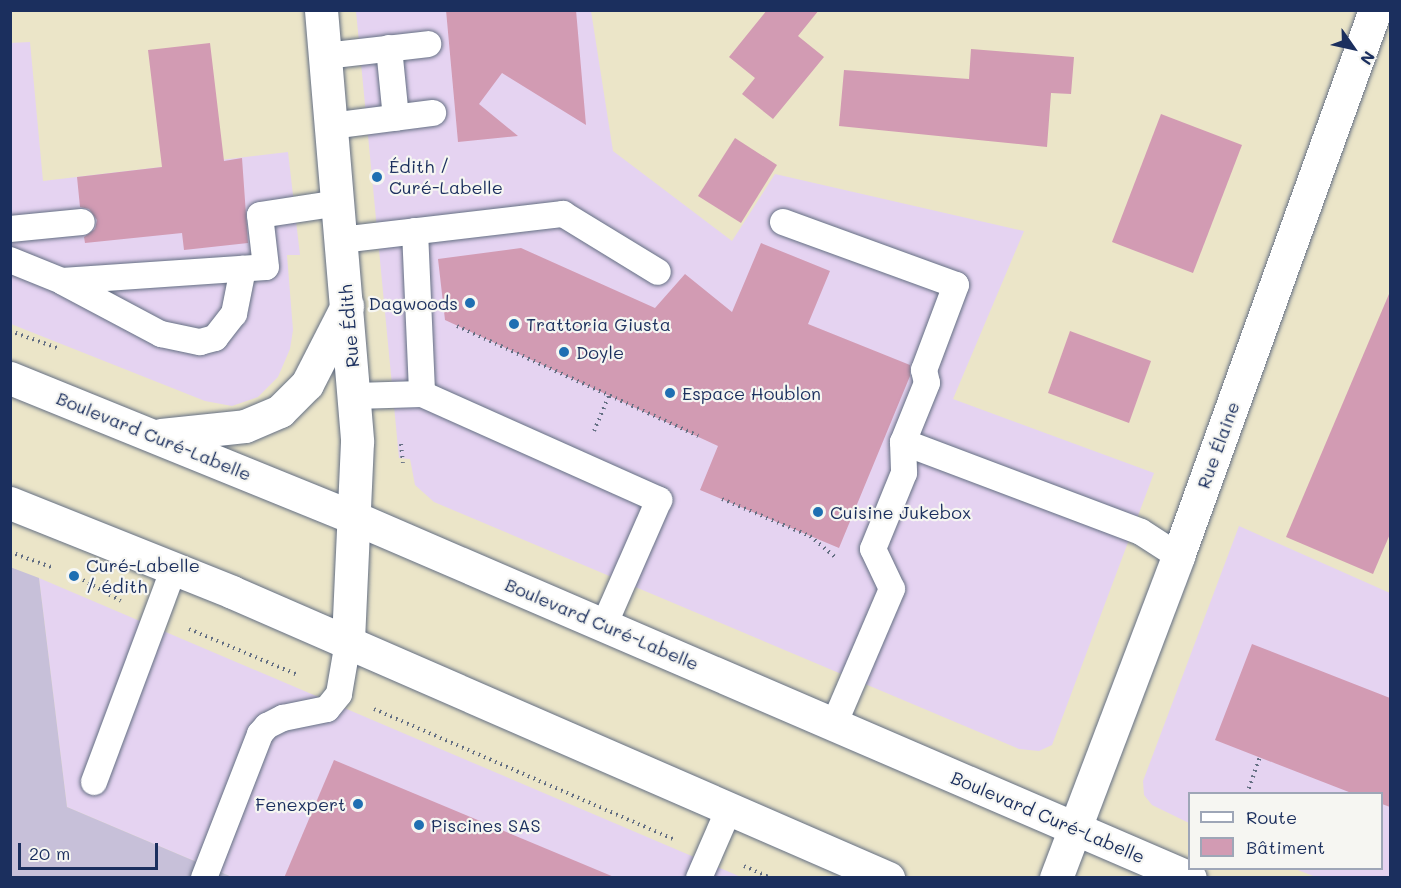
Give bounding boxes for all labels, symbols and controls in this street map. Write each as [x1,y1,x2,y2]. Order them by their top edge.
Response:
north arrow [1323,18,1383,78]
text: N [1356,47,1380,69]
place label: Édith / Curé-Labelle [389,156,503,198]
marker: Édith / Curé-Labelle [370,170,384,184]
street label: Rue Édith [335,283,363,369]
place label: Dagwoods [369,292,458,314]
marker: Dagwoods [463,296,477,310]
place label: Trattoria Giusta [526,313,671,335]
marker: Trattoria Giusta [507,317,521,331]
place label: Doyle [576,341,624,363]
marker: Doyle [557,345,571,359]
place label: Espace Houblon [682,382,821,404]
marker: Espace Houblon [663,386,677,400]
street label: Boulevard Curé-Labelle [53,387,255,485]
street label: Rue Élaine [1192,399,1244,491]
place label: Cuisine Jukebox [830,501,971,523]
marker: Cuisine Jukebox [811,505,825,519]
place label: Curé-Labelle / édith [86,555,200,598]
marker: Curé-Labelle / édith [67,569,81,583]
street label: Boulevard Curé-Labelle [502,573,702,675]
street label: Boulevard Curé-Labelle [948,766,1148,868]
legend [1188,792,1383,870]
place label: Fenexpert [255,793,346,815]
marker: Fenexpert [351,797,365,811]
text: Route [1246,805,1297,829]
place label: Piscines SAS [431,814,541,836]
marker: Piscines SAS [412,818,426,832]
scale bar [21,831,160,869]
text: Bâtiment [1246,835,1325,859]
text: 20 m [29,841,70,865]

